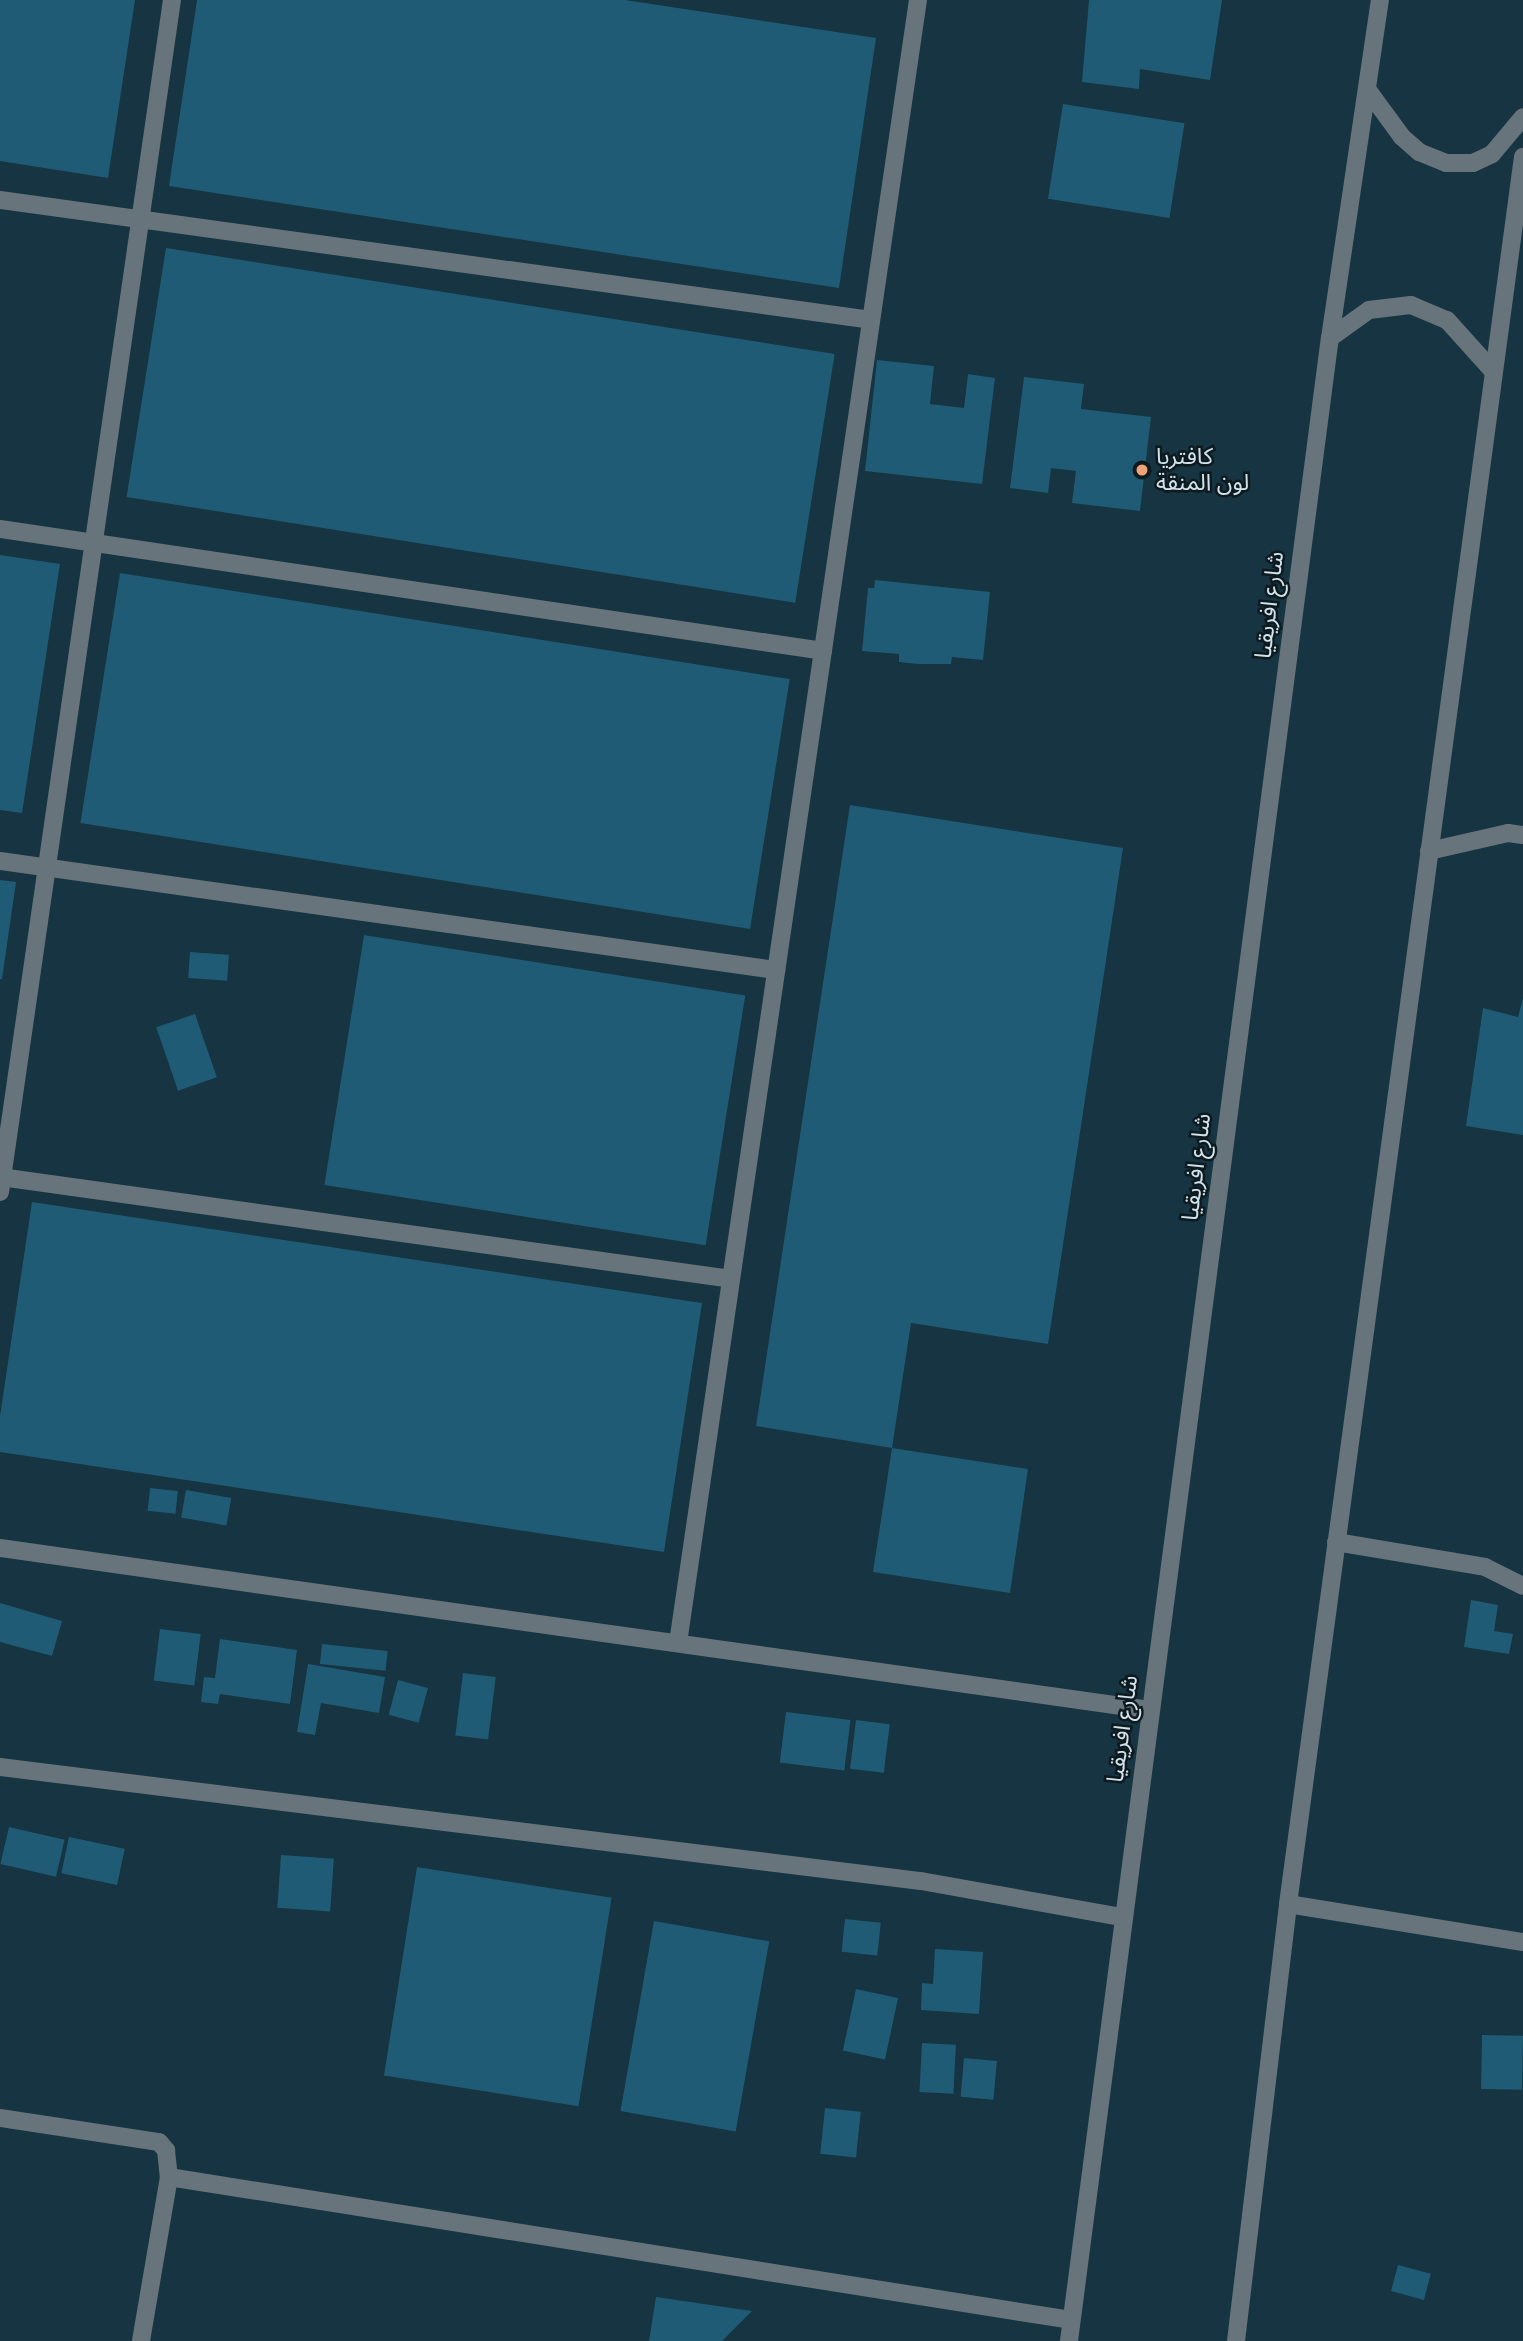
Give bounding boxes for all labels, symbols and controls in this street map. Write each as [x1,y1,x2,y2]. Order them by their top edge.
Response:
place label: كافتريا لون المنقة [1156,443,1249,497]
marker: كافتريا لون المنقة [1134,462,1150,478]
street label: شارع افريقيا [1250,550,1290,660]
street label: شارع افريقيا [1177,1112,1217,1222]
street label: شارع افريقيا [1102,1674,1144,1784]

